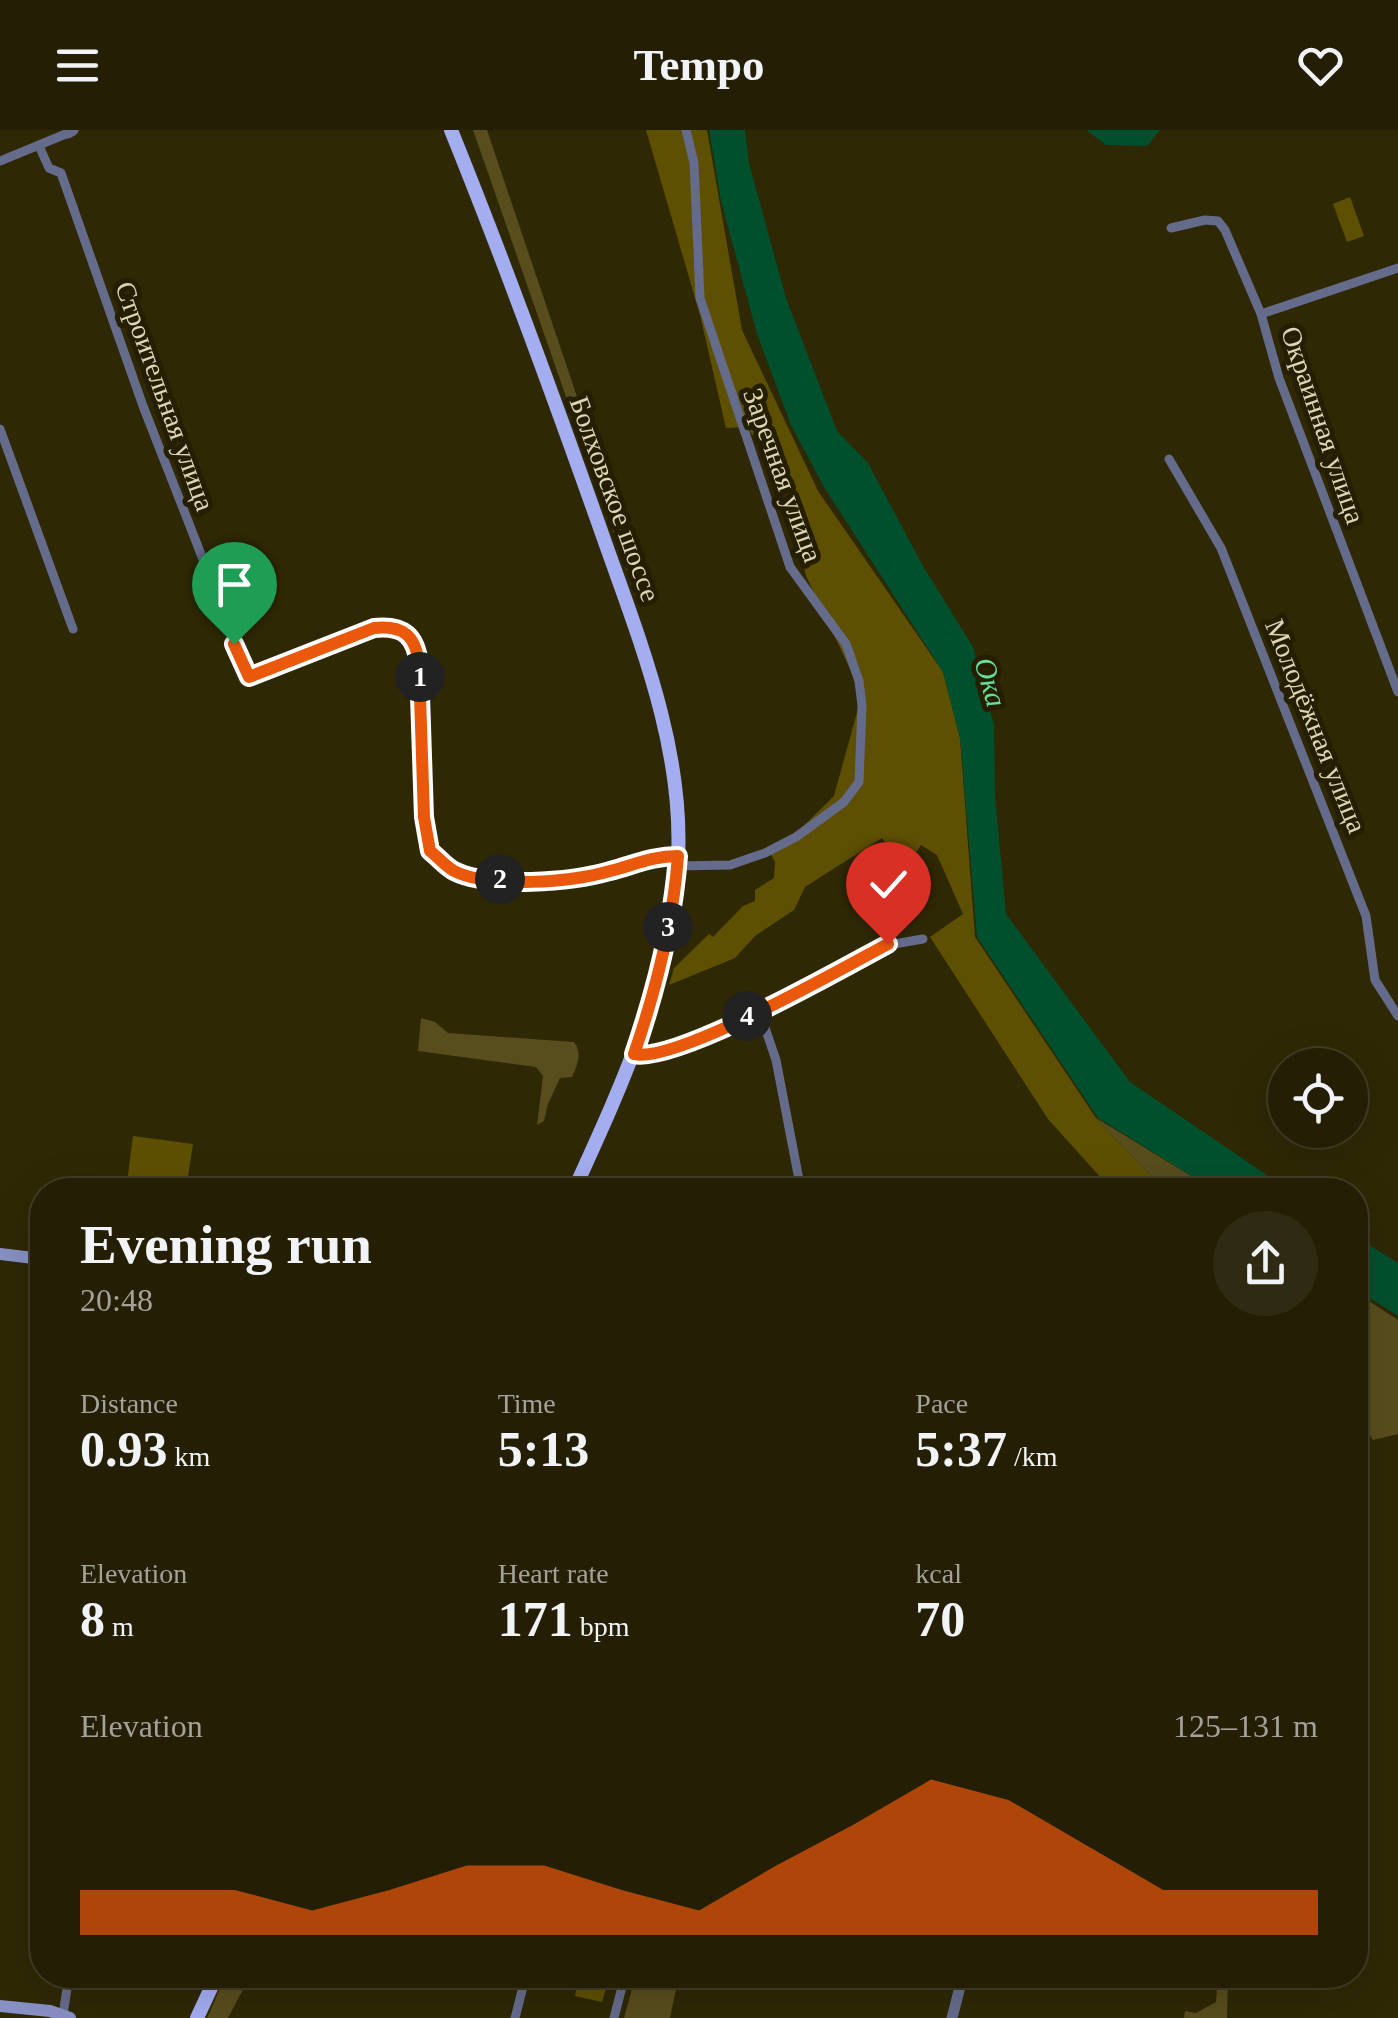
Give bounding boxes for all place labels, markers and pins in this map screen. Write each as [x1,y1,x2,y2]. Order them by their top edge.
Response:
pin [192,542,277,645]
pin: 1 [395,652,445,702]
pin [846,842,931,945]
pin: 2 [475,854,525,904]
pin: 3 [643,902,693,952]
pin: 4 [722,991,772,1041]

